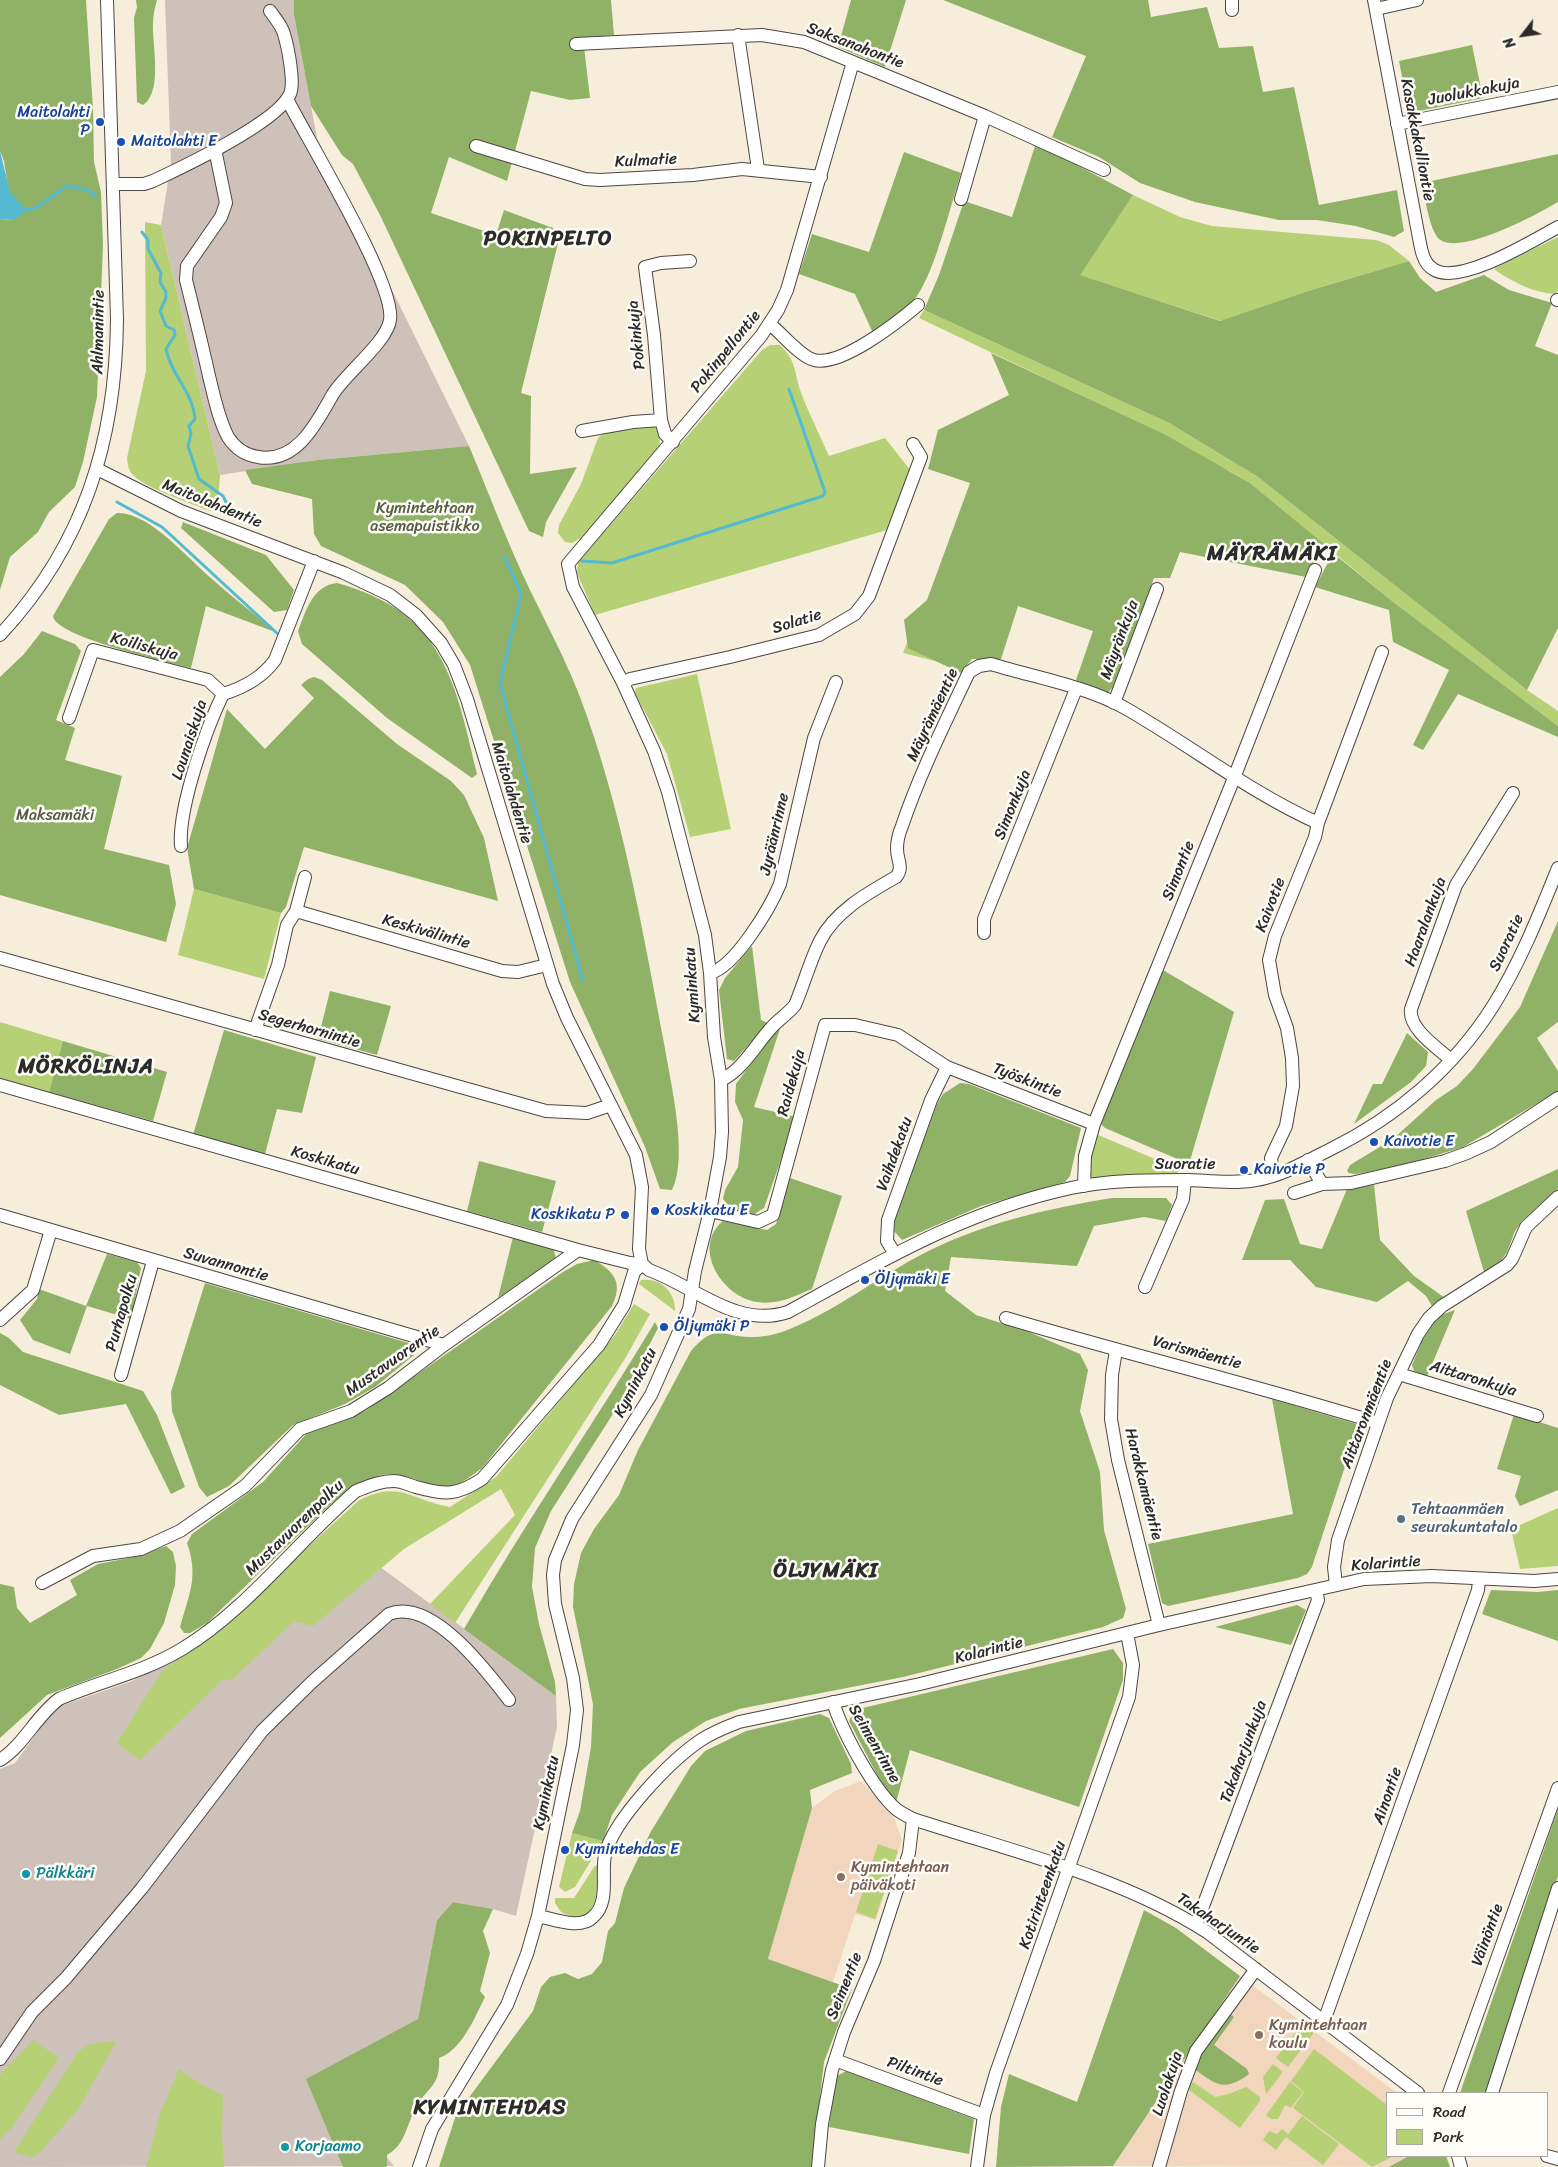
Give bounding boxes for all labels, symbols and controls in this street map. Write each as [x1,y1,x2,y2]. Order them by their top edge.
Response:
north arrow [1498,10,1548,60]
street label: Saksanahontie [804,19,906,73]
text: N [1496,32,1523,53]
street label: Juolukkakuja [1427,74,1521,110]
street label: Kasakkakalliontie [1396,77,1438,203]
place label: Maitolahti P [17,103,90,141]
marker: Maitolahti P [94,116,106,128]
place label: Maitolahti E [131,132,217,152]
marker: Maitolahti E [115,136,127,148]
street label: Kulmatie [614,150,678,172]
district label: POKINPELTO [483,227,613,253]
street label: Ahlmanintie [89,290,109,374]
street label: Pokinkuja [624,299,650,371]
street label: Pokinpellontie [687,307,765,397]
street label: Maitolahdentie [159,475,265,533]
park label: Kymintehtaan asemapuistikko [370,499,480,537]
district label: MÄYRÄMÄKI [1206,542,1338,568]
street label: Mäyränkuja [1097,598,1143,682]
street label: Solatie [770,605,824,639]
street label: Koiliskuja [108,629,180,665]
street label: Mäyrämäentie [903,666,963,764]
street label: Lounaiskuja [168,698,212,782]
street label: Maitolahdentie [486,740,536,846]
street label: Simonkuja [990,767,1036,843]
street label: Jyräänrinne [756,791,794,877]
park label: Maksamäki [16,806,94,826]
street label: Simontie [1158,838,1200,904]
street label: Kaivotie [1252,875,1290,935]
street label: Haaralankuja [1401,875,1451,969]
street label: Keskivälintie [380,910,472,954]
street label: Suoratie [1485,911,1529,975]
street label: Kyminkatu [681,947,705,1023]
street label: Segerhornintie [256,1005,362,1053]
street label: Raidekuja [774,1048,810,1118]
district label: MÖRKÖLINJA [17,1055,155,1081]
street label: Työskintie [990,1059,1064,1103]
street label: Vaihdekatu [873,1114,917,1194]
place label: Kaivotie E [1384,1132,1454,1152]
marker: Kaivotie E [1368,1136,1380,1148]
street label: Koskikatu [289,1142,361,1180]
street label: Suoratie [1155,1155,1215,1175]
place label: Kaivotie P [1254,1160,1325,1180]
marker: Kaivotie P [1238,1164,1250,1176]
place label: Koskikatu E [665,1201,748,1221]
place label: Koskikatu P [531,1205,615,1225]
marker: Koskikatu E [649,1205,661,1217]
marker: Koskikatu P [619,1209,631,1221]
street label: Suvannontie [181,1244,271,1286]
place label: Öljymäki E [875,1270,950,1290]
street label: Purhapolku [102,1272,142,1354]
marker: Öljymäki E [859,1274,871,1286]
place label: Öljymäki P [674,1317,749,1337]
street label: Mustavuorentie [342,1321,444,1401]
marker: Öljymäki P [658,1321,670,1333]
street label: Varismäentie [1151,1332,1243,1374]
street label: Kyminkatu [610,1345,662,1421]
street label: Aittaronmäentie [1337,1357,1397,1471]
street label: Aittaronkuja [1427,1357,1519,1401]
street label: Harakkamäentie [1120,1426,1166,1542]
street label: Mustavuorenpolku [242,1476,348,1580]
place label: Tehtaanmäen seurakuntatalo [1411,1500,1518,1538]
marker: Tehtaanmäen seurakuntatalo [1395,1513,1407,1525]
street label: Kolarintie [1351,1552,1421,1576]
district label: ÖLJYMÄKI [773,1559,879,1585]
street label: Kolarintie [953,1633,1025,1669]
street label: Takaharjunkuja [1217,1698,1271,1806]
street label: Seimenrinne [844,1701,904,1787]
street label: Kyminkatu [530,1754,564,1832]
street label: Ainontie [1369,1765,1407,1827]
street label: Kotirinteenkatu [1016,1838,1070,1952]
place label: Kymintehdas E [575,1840,679,1860]
marker: Kymintehdas E [559,1844,571,1856]
place label: Kymintehtaan päiväkoti [851,1858,949,1896]
place label: Pälkkäri [36,1864,94,1884]
marker: Pälkkäri [20,1868,32,1880]
marker: Kymintehtaan päiväkoti [835,1871,847,1883]
street label: Takaharjuntie [1173,1889,1263,1959]
street label: Väinöntie [1468,1901,1508,1969]
street label: Seimentie [823,1950,867,2022]
place label: Kymintehtaan koulu [1269,2016,1367,2054]
marker: Kymintehtaan koulu [1253,2029,1265,2041]
street label: Luolakuja [1149,2049,1187,2119]
street label: Piltintie [884,2053,946,2091]
legend [1386,2092,1548,2157]
district label: KYMINTEHDAS [412,2096,568,2122]
text: Road [1433,2099,1465,2125]
text: Park [1433,2124,1464,2150]
place label: Korjaamo [295,2137,361,2157]
marker: Korjaamo [279,2141,291,2153]

